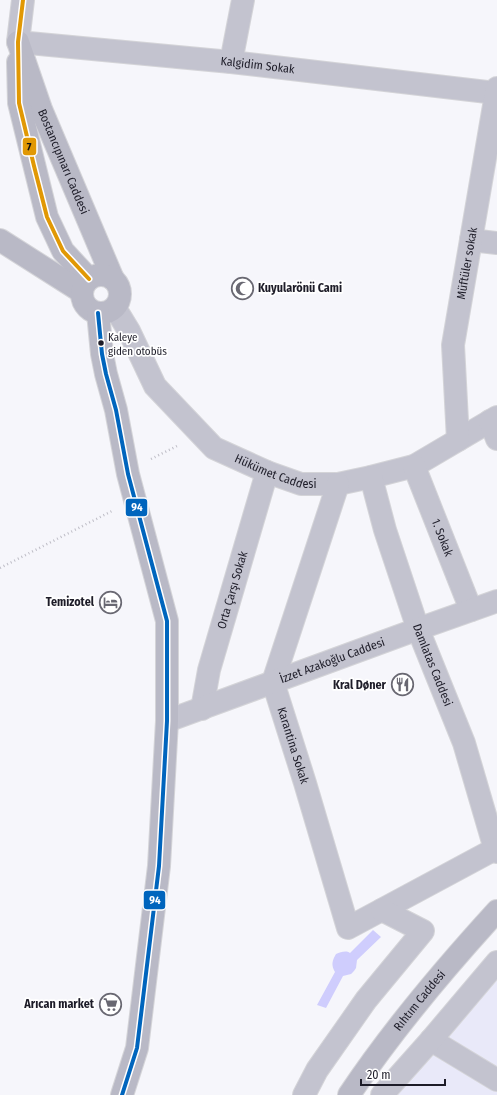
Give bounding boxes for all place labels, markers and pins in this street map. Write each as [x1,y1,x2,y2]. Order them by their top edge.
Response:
mosque icon: Kuyularönü Cami [230,275,256,301]
place label: Kuyularönü Cami [258,281,342,295]
place label: Kaleye giden otobüs [108,331,167,358]
marker: Kaleye giden otobüs [96,338,106,348]
hotel icon: Temizotel [97,589,123,615]
place label: Temizotel [46,595,95,609]
restaurant icon: Kral Døner [389,672,415,698]
place label: Kral Døner [333,678,387,692]
supermarket icon: Arıcan market [97,991,123,1017]
place label: Arıcan market [23,997,95,1011]

